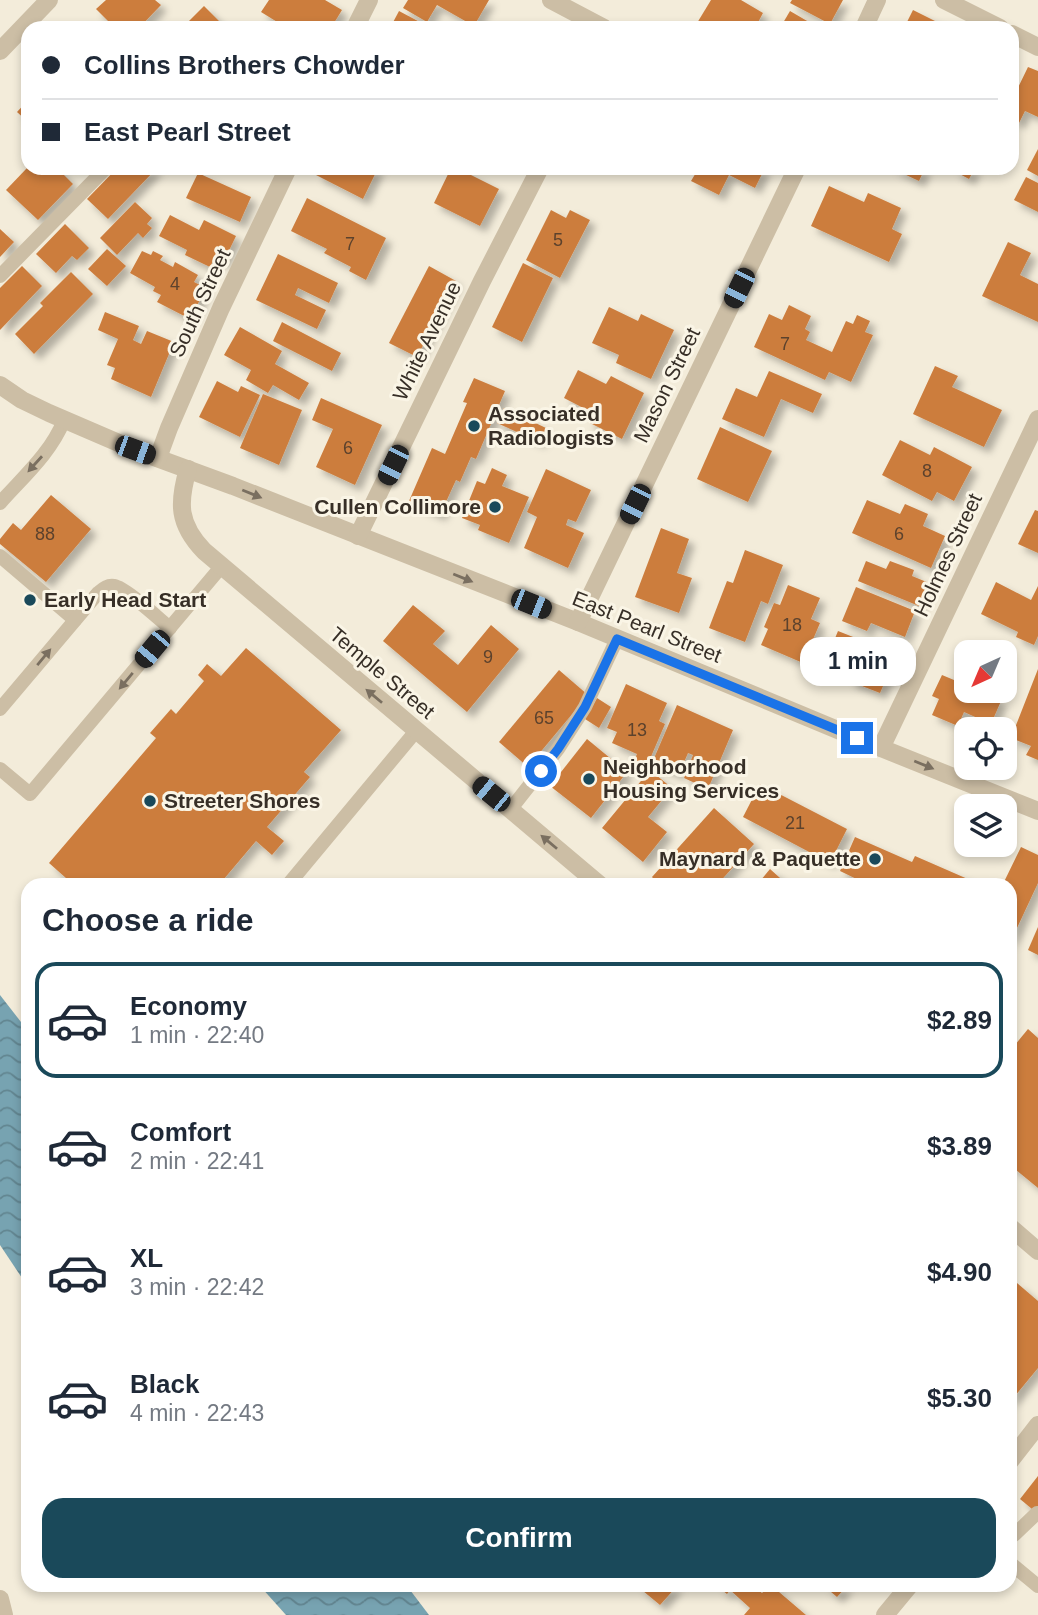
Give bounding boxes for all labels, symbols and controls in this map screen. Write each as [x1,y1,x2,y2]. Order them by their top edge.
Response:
text: Collins Brothers Chowder [84,50,405,80]
text: East Pearl Street [84,117,291,147]
house number: 5 [553,230,563,250]
house number: 7 [345,234,355,254]
street label: South Street [164,245,235,361]
car [721,265,758,311]
house number: 4 [170,274,180,294]
street label: White Avenue [388,278,465,404]
street label: Mason Street [629,323,704,446]
house number: 7 [780,334,790,354]
place label: Associated Radiologists [488,402,614,449]
marker: Associated Radiologists [466,418,482,434]
car [112,433,159,467]
house number: 6 [343,438,353,458]
car [375,442,412,488]
one-way arrow [27,455,43,473]
house number: 8 [922,461,932,481]
car [617,481,654,527]
one-way arrow [241,488,262,499]
street label: Holmes Street [909,489,986,620]
place label: Cullen Collimore [314,495,481,518]
marker: Cullen Collimore [487,499,503,515]
house number: 88 [35,524,55,544]
house number: 6 [894,524,904,544]
one-way arrow [453,572,474,583]
car [508,586,555,622]
street label: East Pearl Street [569,586,725,667]
place label: Early Head Start [44,588,206,611]
marker: Early Head Start [22,592,38,608]
house number: 18 [782,615,802,635]
street label: Temple Street [325,622,439,723]
car [131,626,174,672]
callout: 1 min [799,636,915,686]
north arrow [954,640,1017,704]
map controls [954,640,1017,857]
house number: 9 [483,647,493,667]
one-way arrow [36,648,52,666]
text: 1 min [828,648,888,674]
one-way arrow [119,672,134,689]
one-way arrow [365,688,383,704]
house number: 65 [534,708,554,728]
button: locate [954,717,1017,780]
house number: 13 [627,720,647,740]
route end [841,722,873,754]
route start [525,755,557,787]
place label: Neighborhood Housing Services [603,755,779,802]
one-way arrow [913,759,934,770]
marker: Neighborhood Housing Services [581,771,597,787]
car [469,773,514,815]
place label: Streeter Shores [164,789,320,812]
marker: Streeter Shores [142,793,158,809]
button: layers [954,794,1017,857]
house number: 21 [785,813,805,833]
one-way arrow [540,835,557,850]
place label: Maynard & Paquette [659,847,861,870]
marker: Maynard & Paquette [867,851,883,867]
text: Choose a ride [42,902,254,938]
icon: car [46,989,109,1052]
text: Economy [130,991,247,1021]
text: $2.89 [927,1005,992,1035]
text: 1 min · 22:40 [130,1022,264,1048]
icon: car [46,1115,109,1178]
text: Comfort [130,1117,231,1147]
text: $3.89 [927,1131,992,1161]
text: 2 min · 22:41 [130,1148,264,1174]
icon: car [46,1241,109,1304]
text: XL [130,1243,163,1273]
text: $4.90 [927,1257,992,1287]
text: 3 min · 22:42 [130,1274,264,1300]
icon: car [46,1367,109,1430]
text: Black [130,1369,199,1399]
text: $5.30 [927,1383,992,1413]
text: 4 min · 22:43 [130,1400,264,1426]
button: Confirm [42,1498,996,1578]

